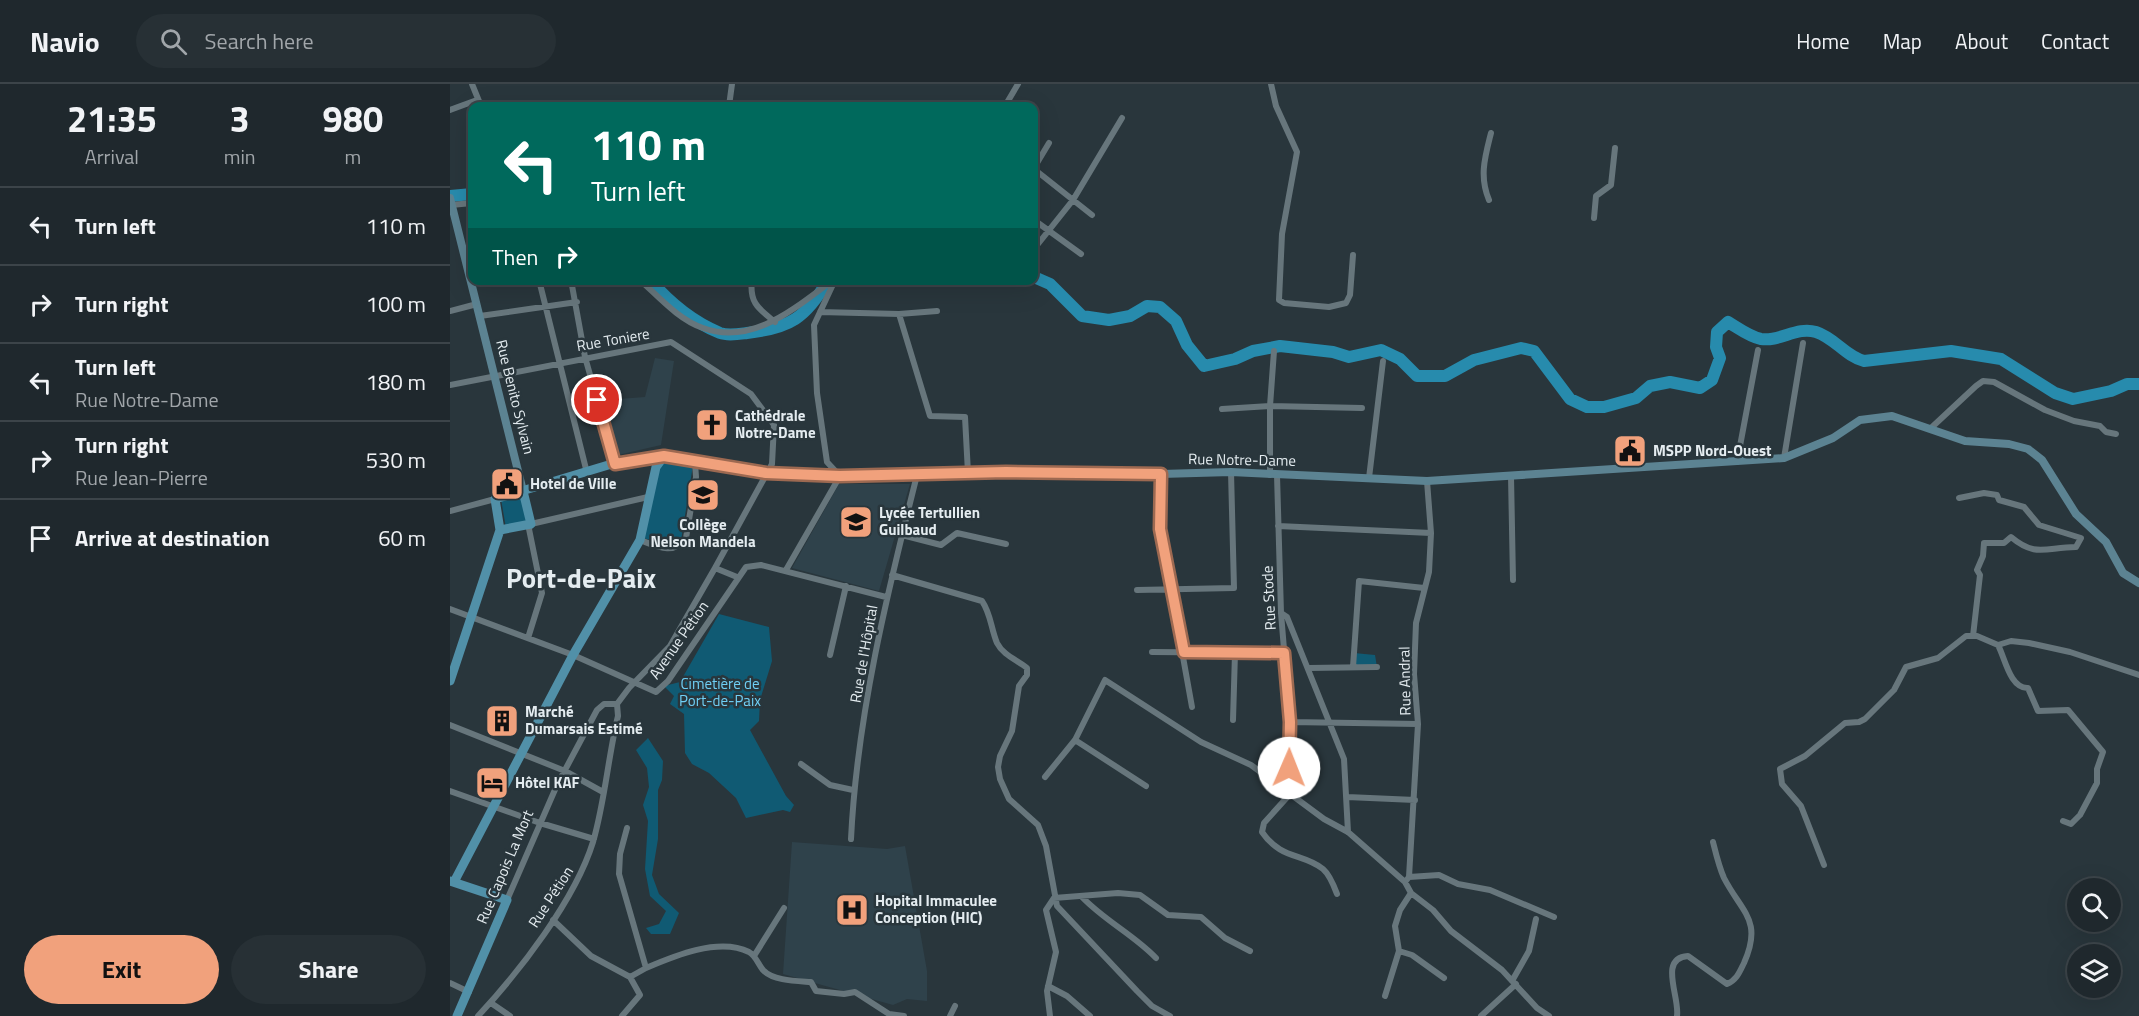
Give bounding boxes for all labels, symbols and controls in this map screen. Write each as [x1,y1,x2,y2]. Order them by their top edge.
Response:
search box [136,14,556,68]
text: Navio [30,20,100,63]
text: Search here [205,24,314,58]
icon: search [157,25,190,58]
text: Home [1796,25,1850,57]
text: Map [1883,25,1922,57]
text: About [1955,25,2008,57]
text: Contact [2041,25,2109,57]
text: 21:35 [67,91,157,146]
text: 3 [230,91,250,146]
text: 980 [323,91,383,146]
text: 110 m [591,112,706,176]
icon: left [492,126,570,204]
text: Arrival [85,141,139,172]
text: min [224,141,256,172]
text: m [344,141,361,172]
text: Turn left [591,170,685,211]
text: Turn left [75,209,156,243]
text: 110 m [366,209,426,243]
icon: left [24,210,57,243]
text: Then [492,240,538,274]
icon: right [550,240,583,273]
text: Turn right [75,287,169,321]
text: 100 m [366,287,426,321]
icon: right [24,288,57,321]
street label: Rue Toniere [574,322,651,357]
street label: Rue Benito Sylvain [490,337,541,457]
text: Turn left [75,350,156,384]
text: 180 m [366,365,426,399]
icon: left [24,366,57,399]
pin [571,374,622,425]
icon: arrive [580,383,613,416]
text: Rue Notre-Dame [75,384,219,415]
place label: Cathédrale Notre-Dame [735,404,816,444]
church icon: Cathédrale Notre-Dame [694,407,730,443]
text: Turn right [75,428,169,462]
public building icon: MSPP Nord-Ouest [1612,433,1648,469]
place label: MSPP Nord-Ouest [1653,439,1772,462]
text: 530 m [366,443,426,477]
icon: right [24,444,57,477]
street label: Rue Notre-Dame [1188,447,1296,472]
text: Rue Jean-Pierre [75,462,208,493]
public building icon: Hotel de Ville [489,466,525,502]
place label: Hotel de Ville [530,472,617,495]
school or university icon: Collège Nelson Mandela [685,477,721,513]
place label: Lycée Tertullien Guilbaud [879,501,980,541]
school or university icon: Lycée Tertullien Guilbaud [838,504,874,540]
place label: Collège Nelson Mandela [650,513,756,553]
text: Arrive at destination [75,521,270,555]
text: 60 m [378,521,426,555]
icon: arrive [24,522,57,555]
district label: Port-de-Paix [506,557,656,598]
street label: Rue Stode [1255,565,1282,631]
street label: Avenue Pétion [643,596,714,684]
street label: Rue de l'Hôpital [844,603,883,705]
street label: Rue Andral [1392,646,1417,716]
park label: Cimetière de Port-de-Paix [679,672,761,712]
place label: Marché Dumarsais Estimé [525,700,643,740]
building icon: Marché Dumarsais Estimé [484,703,520,739]
position arrow [1257,736,1321,800]
hotel icon: Hôtel KAF [474,765,510,801]
place label: Hôtel KAF [515,771,579,794]
street label: Rue Capois La Mort [470,805,539,927]
street label: Rue Pétion [522,862,579,932]
map controls [2067,878,2121,998]
button: search [2067,878,2121,932]
place label: Hopital Immaculee Conception (HIC) [875,889,997,929]
hospital icon: Hopital Immaculee Conception (HIC) [834,892,870,928]
button: Exit [24,935,219,1004]
button: Share [231,935,426,1004]
button: layers [2067,944,2121,998]

